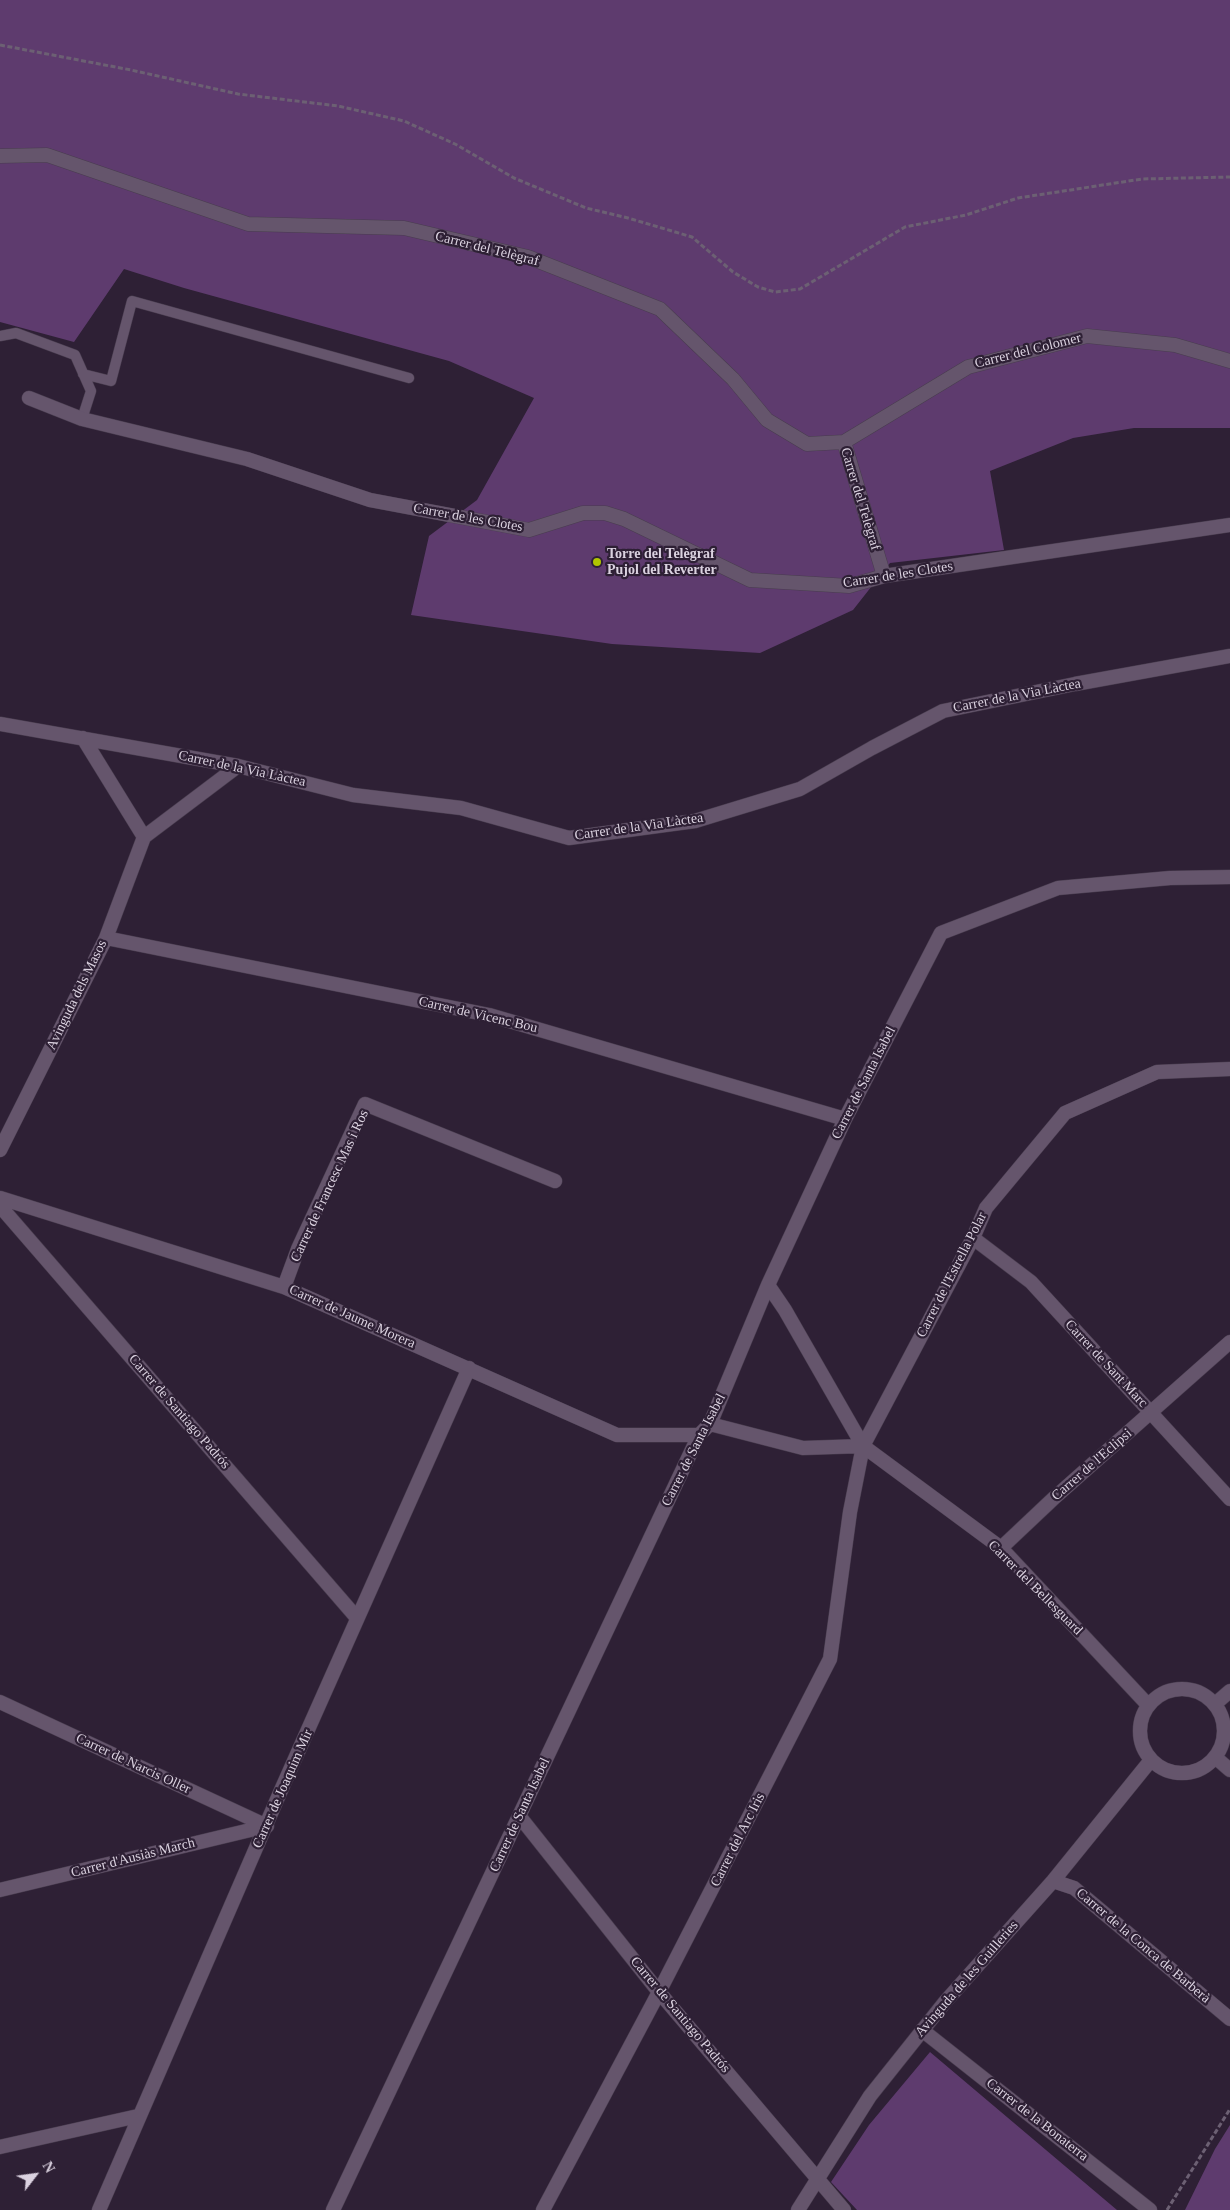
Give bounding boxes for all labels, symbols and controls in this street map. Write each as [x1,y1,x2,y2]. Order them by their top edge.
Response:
street label: Carrer del Telègraf [433,228,541,270]
street label: Carrer del Colomer [973,330,1083,372]
street label: Carrer del Telègraf [836,446,884,552]
street label: Carrer de les Clotes [412,500,524,536]
place label: Torre del Telègraf Pujol del Reverter [607,546,717,578]
marker: Torre del Telègraf Pujol del Reverter [591,556,603,568]
street label: Carrer de les Clotes [842,558,954,592]
street label: Carrer de la Via Làctea [952,675,1082,717]
street label: Carrer de la Via Làctea [177,747,307,791]
street label: Carrer de la Via Làctea [574,810,704,844]
street label: Avinguda dels Masos [43,937,111,1053]
street label: Carrer de Vicenc Bou [417,993,539,1037]
street label: Carrer de Santa Isabel [828,1024,900,1142]
street label: Carrer de Francesc Mas i Ros [287,1107,373,1265]
street label: Carrer de l'Estrella Polar [913,1210,991,1340]
street label: Carrer de Jaume Morera [286,1282,418,1352]
street label: Carrer de Sant Marc [1061,1317,1151,1411]
street label: Carrer de Santiago Padrós [125,1351,233,1473]
street label: Carrer de Santa Isabel [658,1391,730,1509]
street label: Carrer de l'Eclipsi [1048,1425,1136,1505]
street label: Carrer del Bellesguard [984,1537,1086,1639]
street label: Carrer de Joaquim Mir [249,1727,317,1851]
street label: Carrer de Narcis Oller [73,1730,193,1798]
street label: Carrer de Santa Isabel [486,1755,554,1875]
street label: Carrer del Arc Iris [707,1790,769,1890]
street label: Carrer d'Ausiàs March [69,1834,197,1882]
street label: Carrer de la Conca de Barberà [1073,1885,1213,2007]
street label: Avinguda de les Guilleries [912,1917,1022,2041]
street label: Carrer de Santiago Padrós [626,1953,734,2077]
street label: Carrer de la Bonaterra [983,2075,1091,2165]
north arrow [10,2150,60,2200]
text: N [39,2159,57,2175]

